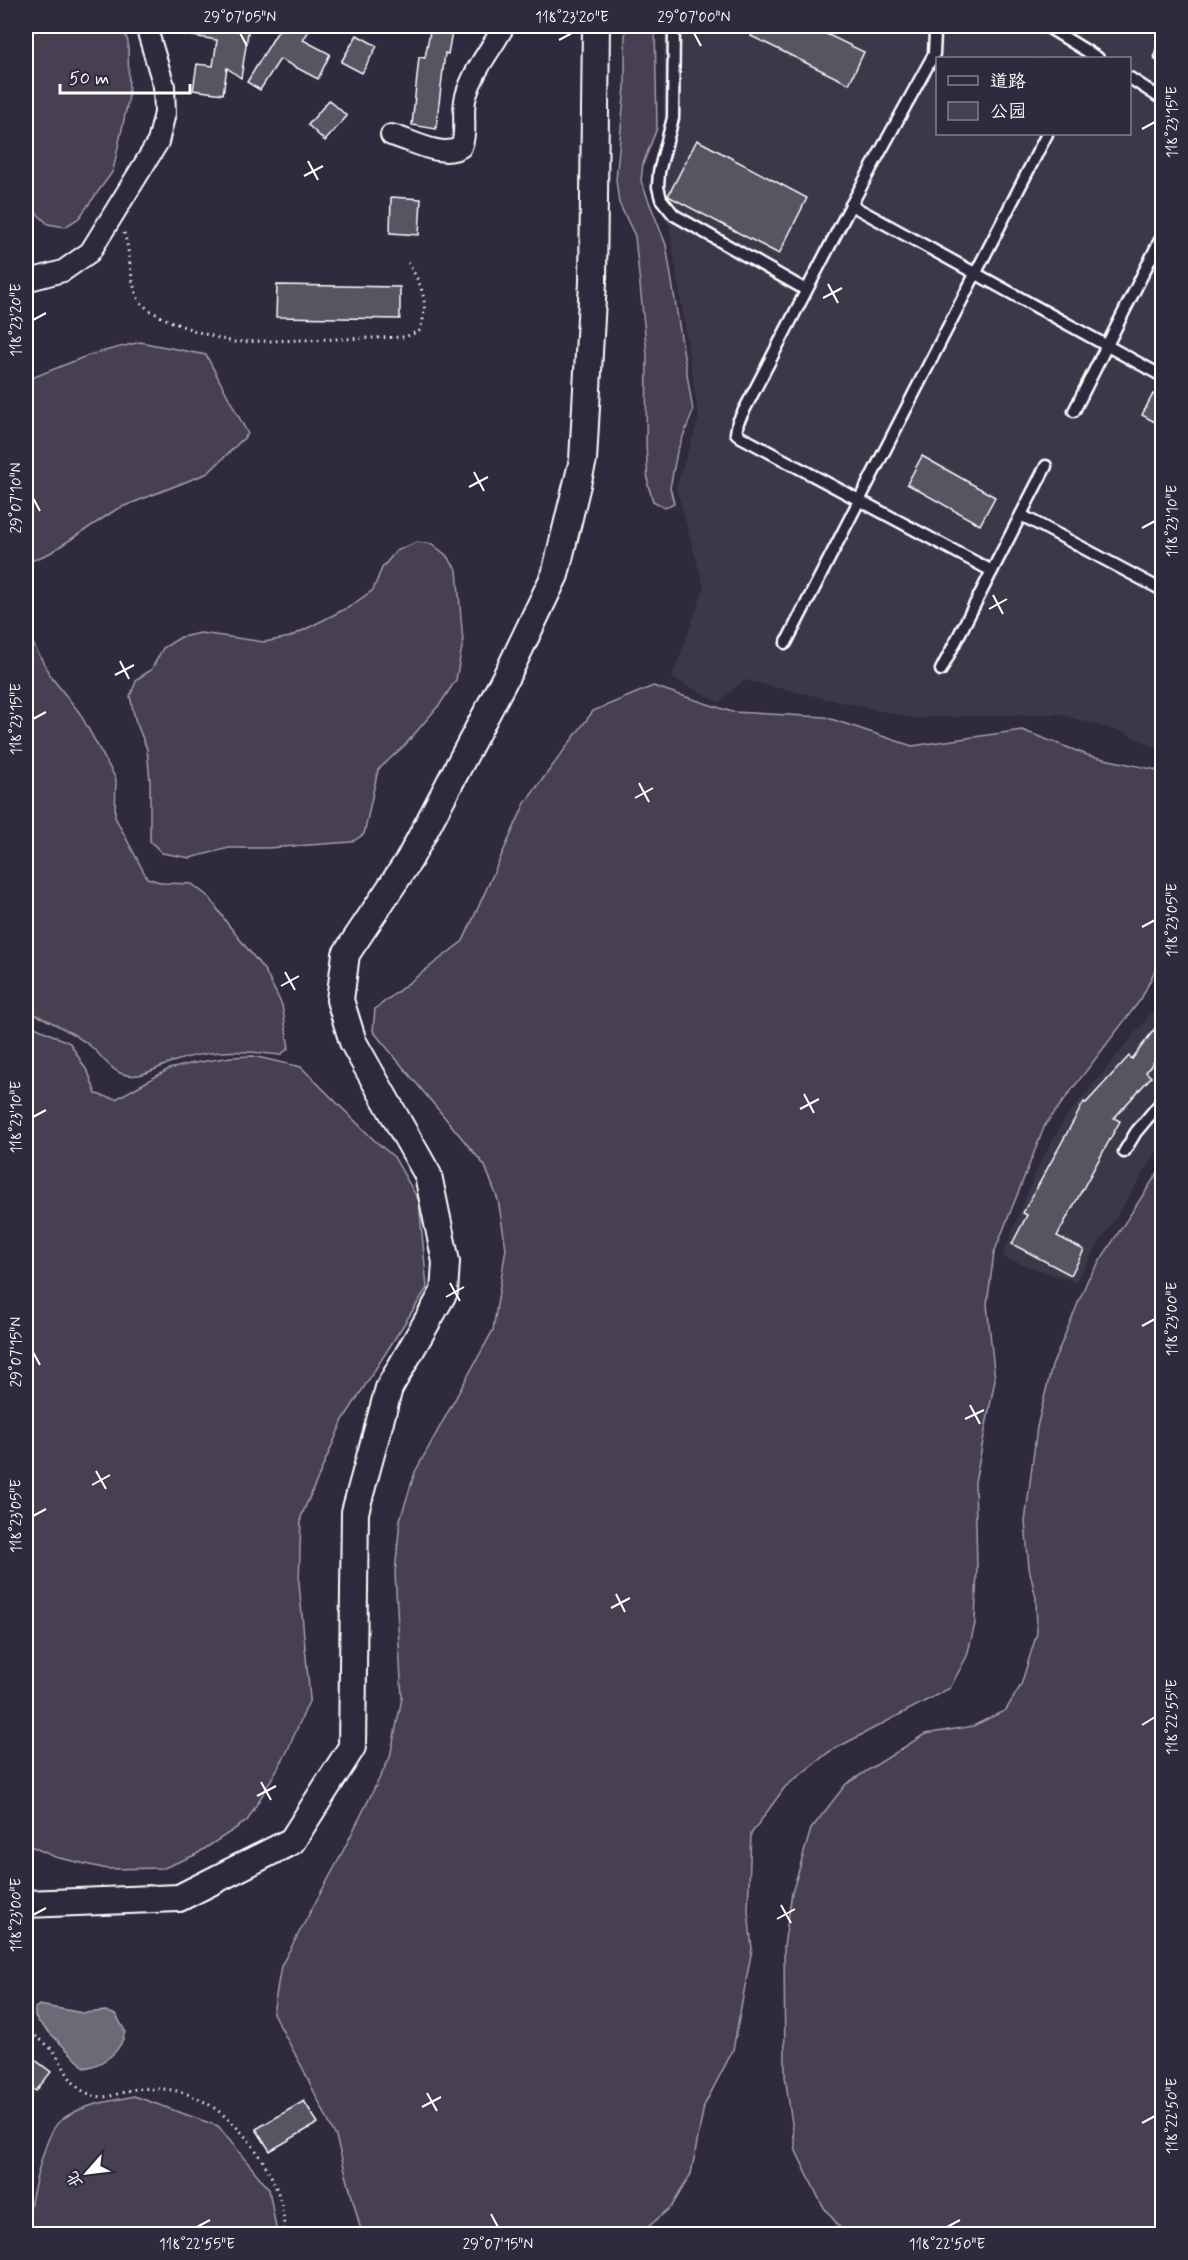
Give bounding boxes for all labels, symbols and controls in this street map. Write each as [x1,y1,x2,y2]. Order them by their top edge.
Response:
text: 29°07'05"N [204,8,276,28]
text: 118°23'20"E [535,8,609,28]
text: 29°07'00"N [658,8,730,28]
scale bar [60,57,190,95]
legend [936,57,1131,135]
text: 50 m [69,67,109,91]
text: 道路 [990,70,1026,94]
text: 118°23'15"E [1163,86,1183,158]
text: 公园 [990,100,1026,124]
text: 118°23'20"E [7,283,27,357]
text: 29°07'10"N [7,462,27,534]
text: 118°23'10"E [1163,484,1183,557]
text: 118°23'15"E [7,683,27,755]
text: 118°23'05"E [1163,883,1183,957]
text: 118°23'10"E [7,1080,27,1153]
text: 118°23'00"E [1163,1282,1183,1356]
text: 29°07'15"N [7,1317,27,1387]
text: 118°23'05"E [7,1479,27,1553]
text: 118°22'55"E [1163,1679,1183,1755]
text: 118°23'00"E [7,1878,27,1952]
text: 118°22'50"E [1163,2077,1183,2154]
north arrow [57,2143,117,2203]
text: 北 [62,2167,88,2191]
text: 118°22'55"E [159,2235,235,2255]
text: 29°07'15"N [463,2235,533,2255]
text: 118°22'50"E [909,2235,986,2255]

